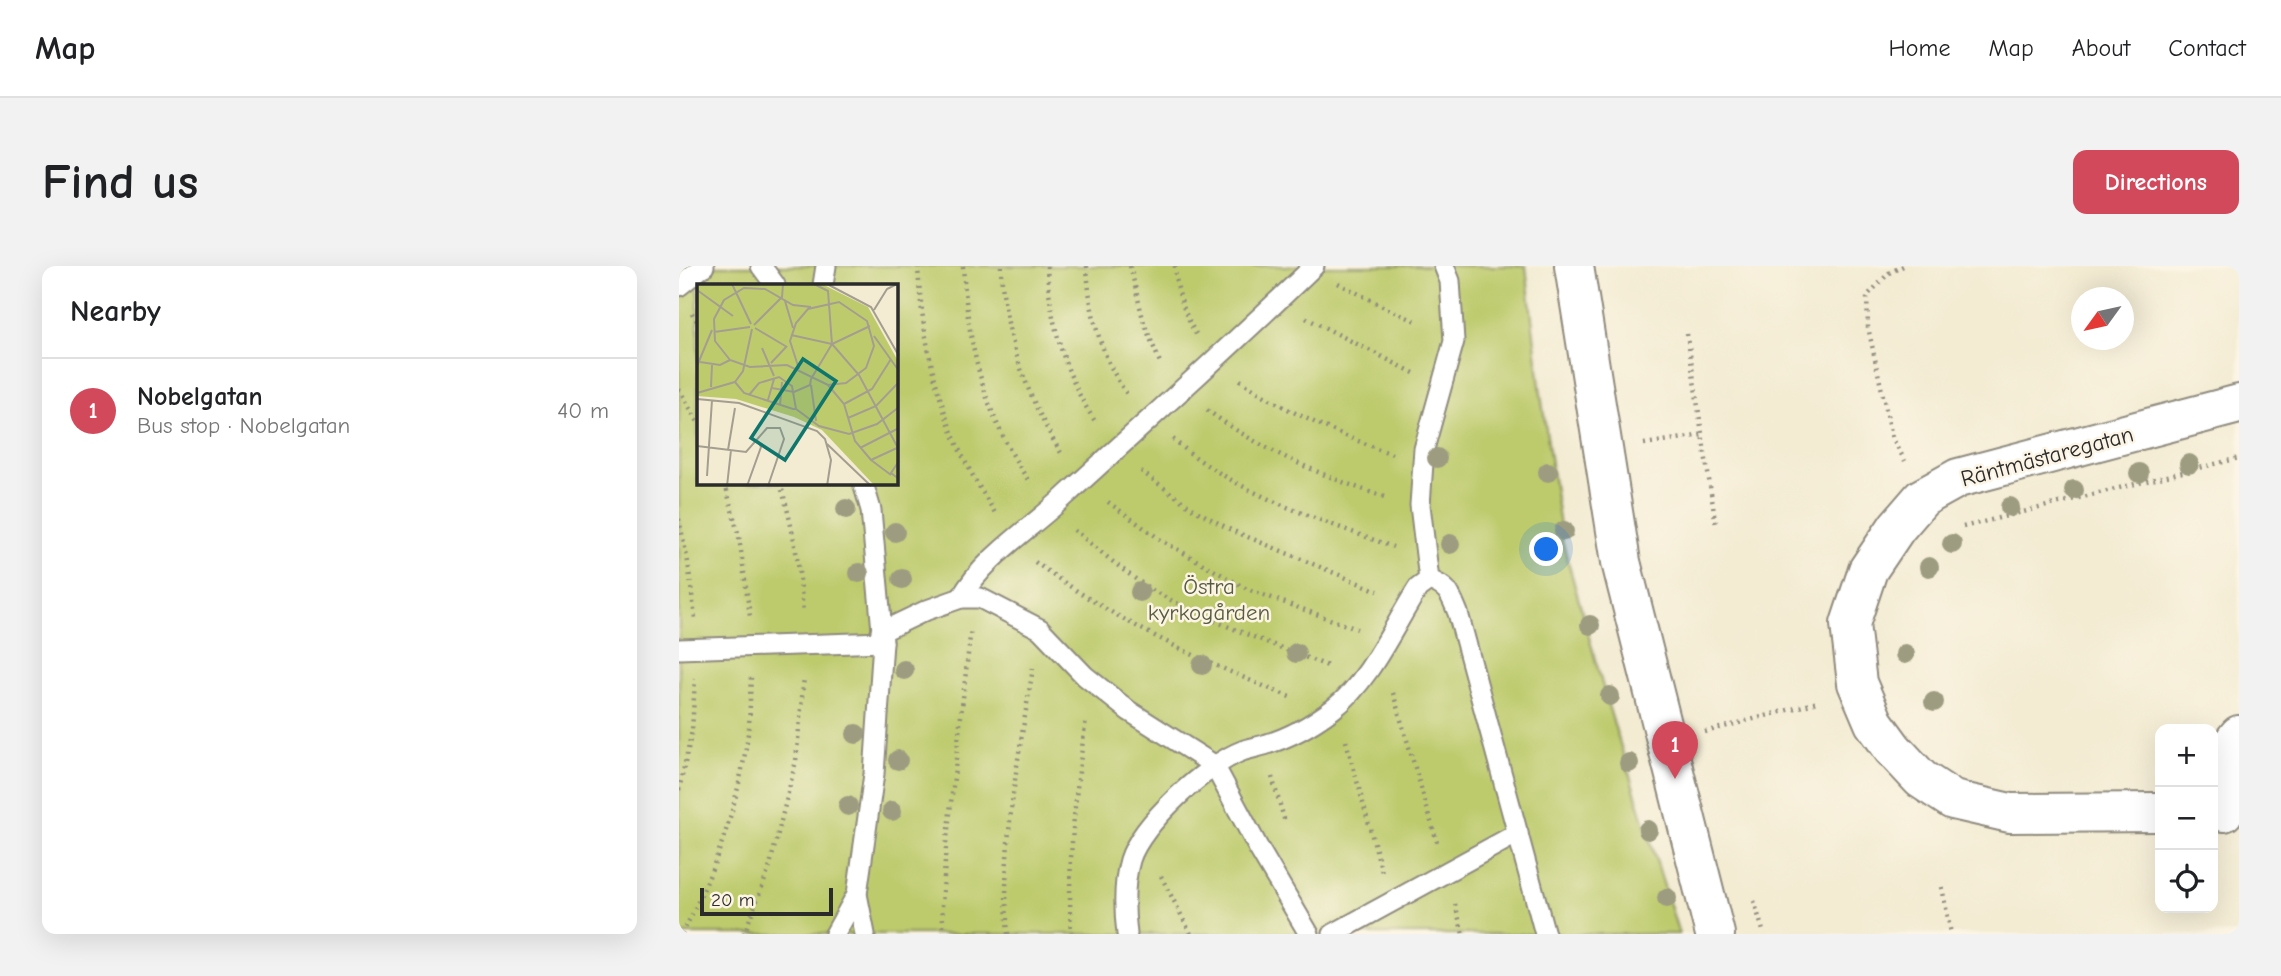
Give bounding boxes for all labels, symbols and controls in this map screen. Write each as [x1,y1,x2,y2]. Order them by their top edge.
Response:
text: Map [35,29,96,67]
text: Home [1889,34,1950,62]
text: Map [1988,34,2034,62]
text: About [2072,34,2130,62]
text: Contact [2168,34,2246,62]
button: Directions [2073,150,2239,214]
text: Find us [42,154,198,210]
inset map [697,284,898,485]
north arrow [2071,287,2134,350]
text: Nearby [70,294,161,329]
text: Nobelgatan [137,382,263,412]
text: 1 [88,397,98,424]
text: 40 m [557,397,609,424]
text: Bus stop · Nobelgatan [137,412,350,439]
street label: Räntmästaregatan [1958,420,2136,493]
your location [1529,532,1563,566]
park label: Östra kyrkogården [1148,573,1270,626]
pin: 1 [1652,721,1698,779]
map controls [2155,724,2218,913]
button: + [2155,724,2218,787]
button: − [2155,787,2218,850]
button: locate [2155,850,2218,913]
scale bar [700,885,833,917]
text: 20 m [711,889,755,911]

